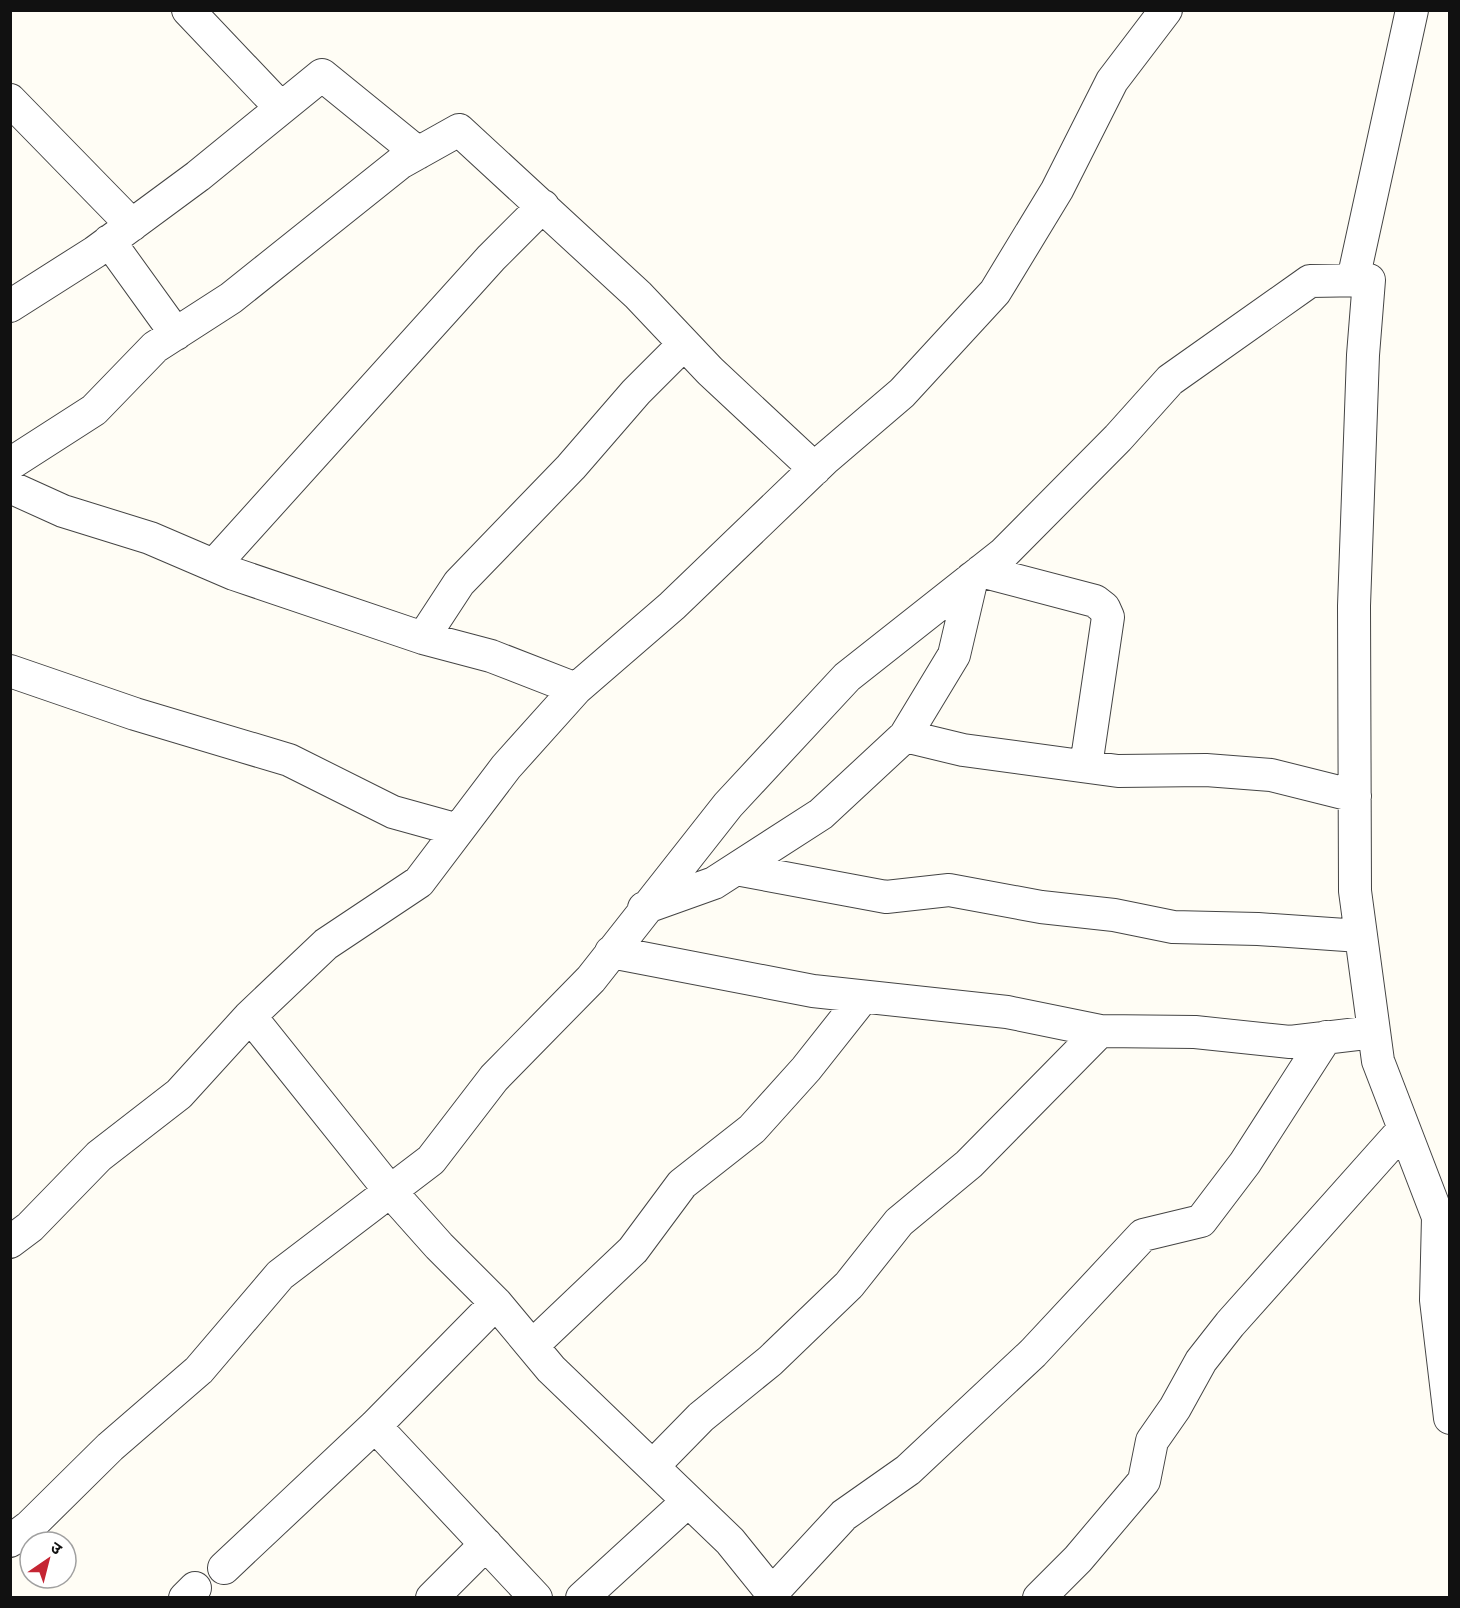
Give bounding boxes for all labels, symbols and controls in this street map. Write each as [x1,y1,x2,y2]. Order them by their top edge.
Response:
north arrow [18,1530,78,1590]
text: उ [47,1537,67,1559]

